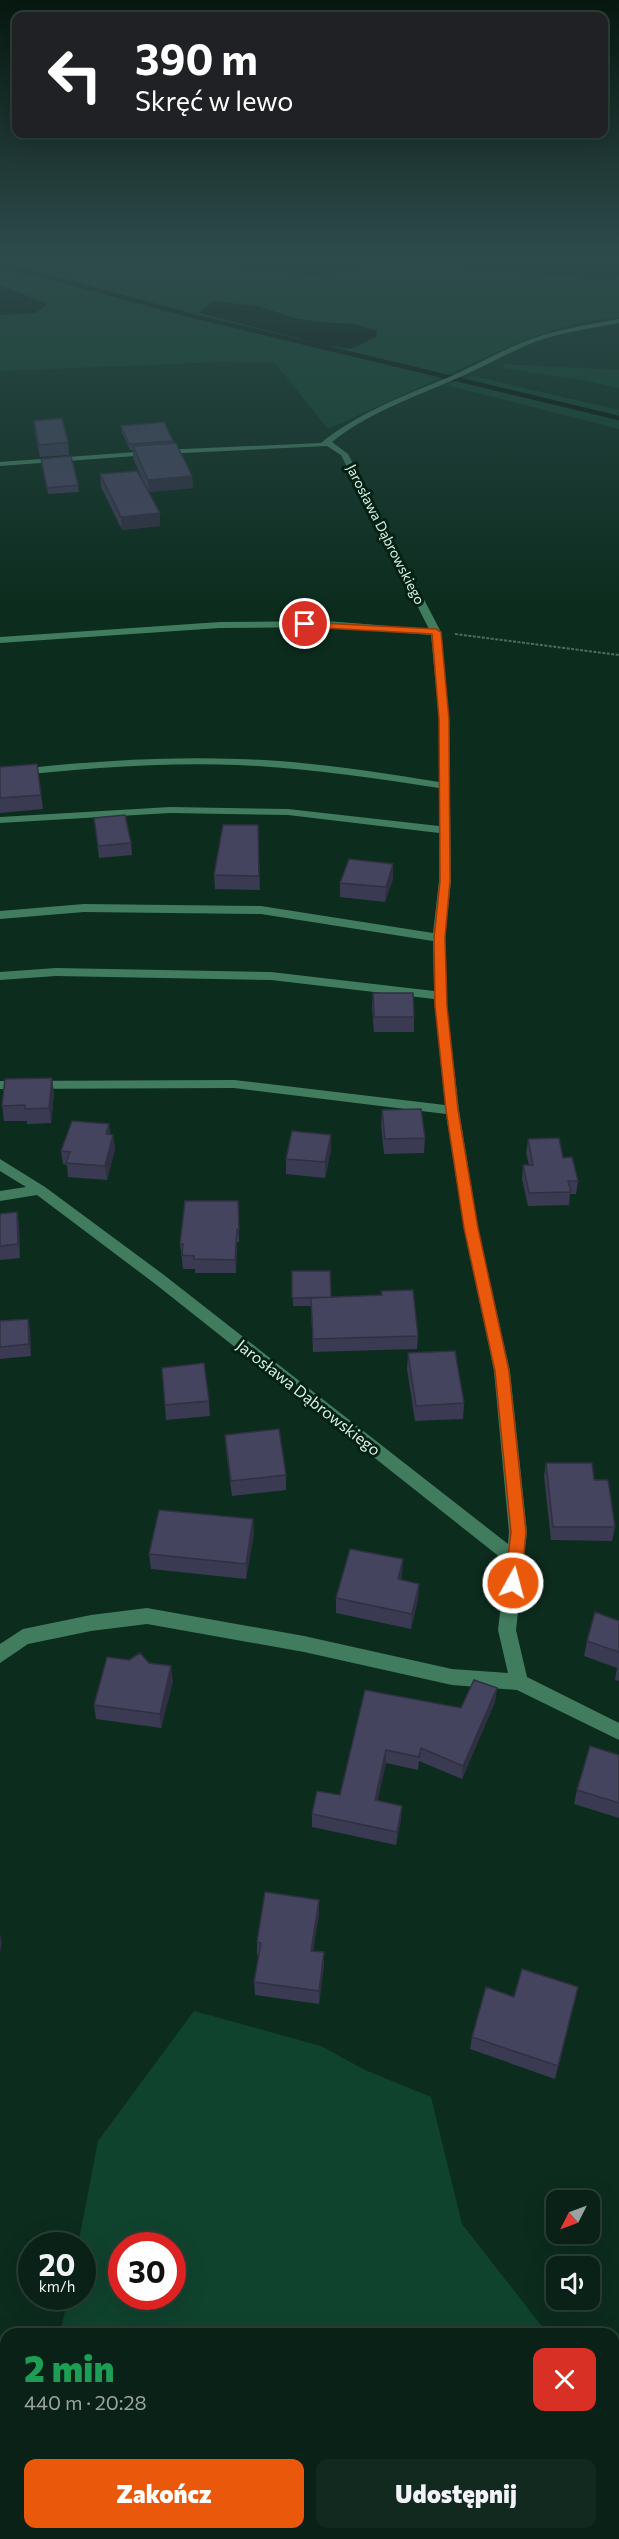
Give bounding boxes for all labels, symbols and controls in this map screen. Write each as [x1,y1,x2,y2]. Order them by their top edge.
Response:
text: 390 m [135,32,258,84]
icon: left [36,36,114,114]
text: Skręć w lewo [135,84,293,117]
street label: Jarosława Dąbrowskiego [343,461,429,607]
pin [279,598,330,649]
icon: arrive [288,607,321,640]
street label: Jarosława Dąbrowskiego [233,1335,385,1459]
position arrow [481,1551,545,1615]
north arrow [546,2190,600,2244]
map controls [546,2190,600,2310]
speed limit sign: 30 [108,2232,186,2310]
text: 20 [39,2245,75,2282]
button: sound [546,2256,600,2310]
text: km/h [39,2277,75,2295]
text: 2 min [24,2345,114,2389]
button: close [533,2348,596,2411]
text: 440 m · 20:28 [24,2390,147,2414]
button: Zakończ [24,2459,304,2528]
button: Udostępnij [316,2459,596,2528]

